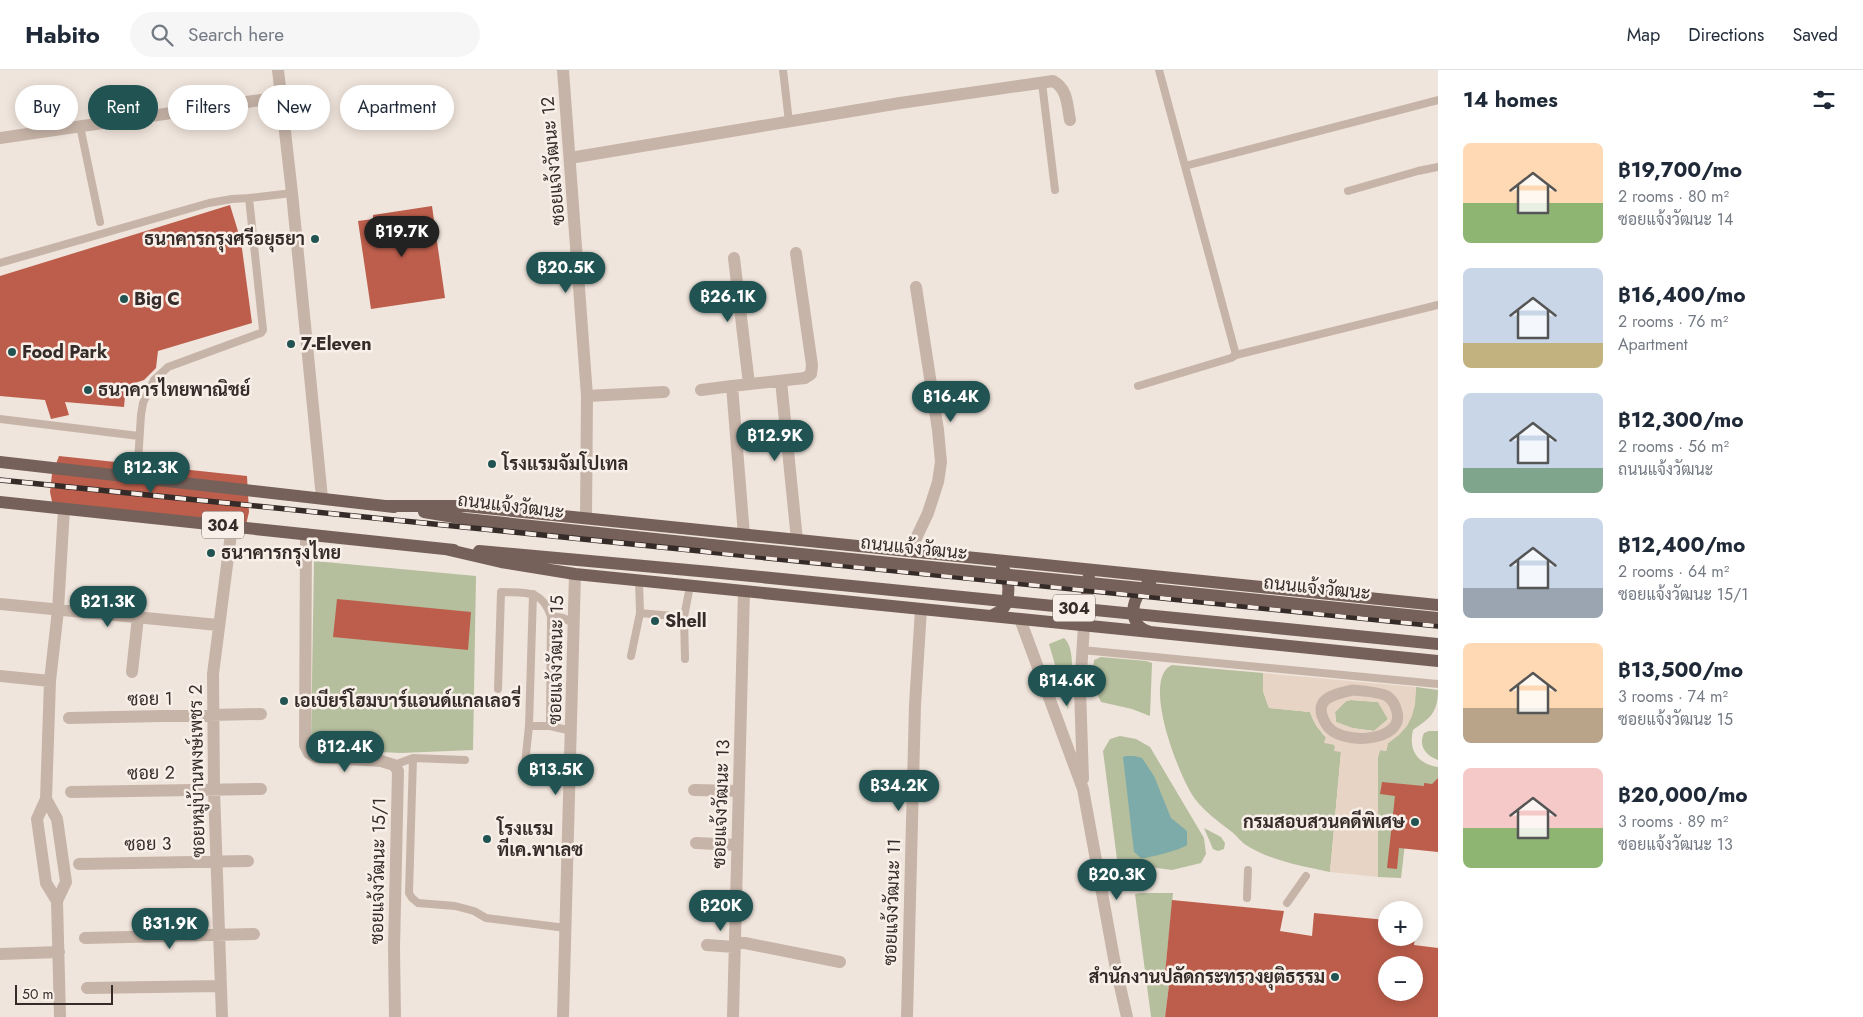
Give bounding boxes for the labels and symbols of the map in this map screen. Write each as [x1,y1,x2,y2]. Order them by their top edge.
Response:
street label: ซอยแจ้งวัฒนะ 12 [534,95,572,227]
pin: ฿19.7K [361,216,443,258]
place label: ธนาคารกรุงศรีอยุธยา [144,226,305,253]
marker: ธนาคารกรุงศรีอยุธยา [309,233,321,245]
pin: ฿20.5K [525,252,607,294]
pin: ฿26.1K [687,280,769,323]
place label: Big C [134,286,180,312]
marker: Big C [118,293,130,305]
place label: 7-Eleven [301,331,372,357]
marker: 7-Eleven [285,338,297,350]
place label: Food Park [22,339,108,365]
marker: Food Park [6,346,18,358]
place label: ธนาคารไทยพาณิชย์ [98,377,251,403]
pin: ฿16.4K [910,380,992,423]
marker: ธนาคารไทยพาณิชย์ [82,384,94,396]
pin: ฿12.9K [734,420,816,462]
place label: โรงแรมจัมโปเทล [501,451,628,477]
pin: ฿12.3K [110,452,192,494]
marker: โรงแรมจัมโปเทล [486,458,498,470]
street label: ถนนแจ้งวัฒนะ [456,487,566,525]
road number: 304 [202,512,244,538]
street label: ถนนแจ้งวัฒนะ [859,529,969,567]
place label: ธนาคารกรุงไทย [221,540,341,567]
marker: ธนาคารกรุงไทย [205,547,217,559]
street label: ถนนแจ้งวัฒนะ [1262,569,1372,607]
pin: ฿21.3K [67,586,149,628]
road number: 304 [1053,594,1095,622]
street label: ซอยแจ้งวัฒนะ 15 [542,595,570,725]
place label: Shell [665,608,707,634]
marker: Shell [649,615,661,627]
pin: ฿14.6K [1026,664,1108,707]
street label: ซอยหมู่บ้านพงษ์เพชร 2 [182,684,212,858]
place label: เอเบียร์โฮมบาร์แอนด์แกลเลอรี่ [294,685,521,714]
street label: ซอย 1 [127,686,173,712]
marker: เอเบียร์โฮมบาร์แอนด์แกลเลอรี่ [278,695,290,707]
pin: ฿12.4K [304,730,386,773]
street label: ซอยแจ้งวัฒนะ 13 [706,739,736,869]
pin: ฿13.5K [515,754,597,796]
street label: ซอย 2 [127,760,175,786]
pin: ฿34.2K [858,770,940,812]
street label: ซอยแจ้งวัฒนะ 15/1 [364,797,392,945]
place label: กรมสอบสวนคดีพิเศษ [1243,809,1406,835]
place label: โรงแรม ทีเค.พาเลซ [496,816,583,863]
marker: กรมสอบสวนคดีพิเศษ [1409,816,1421,828]
street label: ซอย 3 [124,831,172,857]
marker: โรงแรม ทีเค.พาเลซ [481,833,493,845]
street label: ซอยแจ้งวัฒนะ 11 [877,838,907,966]
pin: ฿20.3K [1076,858,1158,901]
pin: ฿20K [691,890,751,932]
pin: ฿31.9K [129,908,211,950]
place label: สำนักงานปลัดกระทรวงยุติธรรม [1088,964,1325,991]
marker: สำนักงานปลัดกระทรวงยุติธรรม [1329,971,1341,983]
scale bar [15,982,112,1005]

